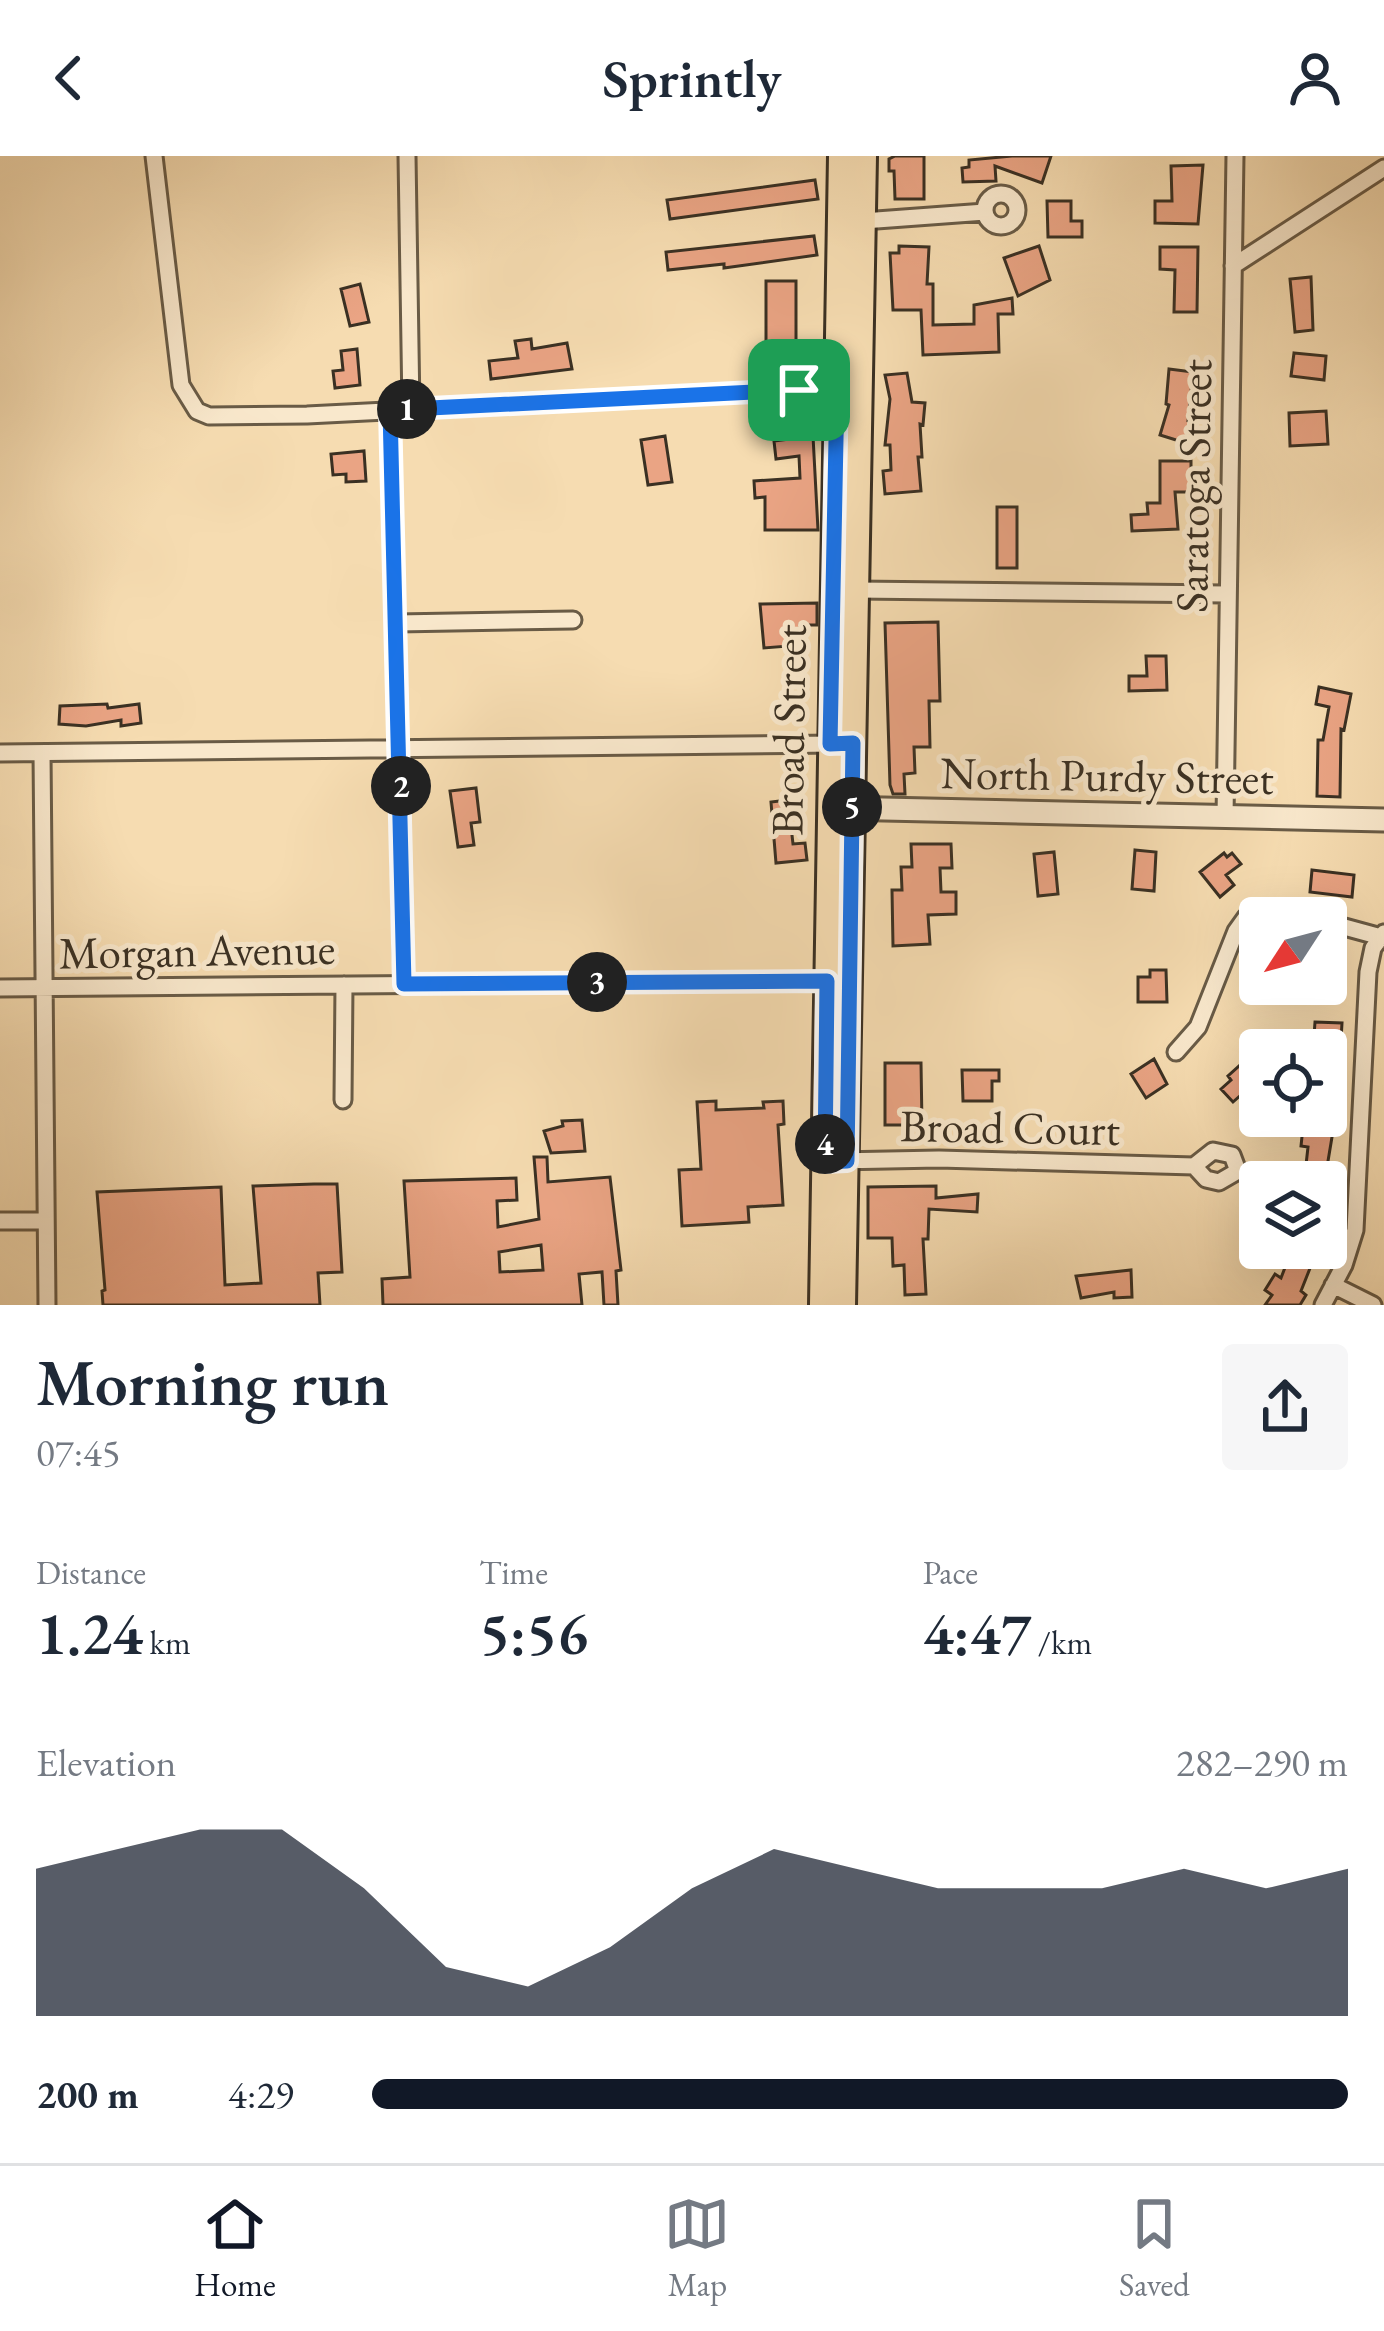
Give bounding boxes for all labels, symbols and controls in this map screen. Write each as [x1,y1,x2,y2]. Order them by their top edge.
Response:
text: Sprintly [602,43,782,113]
icon: back [36,45,102,111]
icon: person [1282,45,1348,111]
pin [748,339,850,441]
icon: arrive [766,357,832,423]
street label: Saratoga Street [1162,359,1224,613]
pin: 1 [377,379,437,439]
text: 1 [398,387,416,430]
street label: Broad Street [757,624,819,836]
street label: North Purdy Street [940,743,1274,807]
pin: 2 [371,756,431,816]
text: 2 [392,764,410,807]
pin: 5 [822,777,882,837]
text: 5 [843,785,861,828]
north arrow [1239,897,1347,1005]
map controls [1239,897,1347,1269]
street label: Morgan Avenue [58,919,336,981]
pin: 3 [567,952,627,1012]
text: 3 [588,960,606,1003]
button: locate [1239,1029,1347,1137]
street label: Broad Court [900,1096,1120,1158]
pin: 4 [795,1114,855,1174]
text: 4 [816,1122,834,1165]
button: layers [1239,1161,1347,1269]
text: Morning run [36,1339,389,1425]
button: share [1222,1344,1348,1470]
text: 07:45 [36,1427,121,1478]
text: Distance [36,1551,146,1594]
text: Time [479,1551,548,1594]
text: Pace [923,1551,978,1594]
text: 1.24 [36,1594,143,1672]
text: 5:56 [479,1594,588,1672]
text: 4:47 [923,1594,1031,1672]
text: km [143,1621,191,1664]
text: /km [1031,1621,1092,1664]
text: Elevation [36,1737,176,1788]
text: 282–290 m [1176,1737,1348,1788]
text: 200 m [36,2069,139,2120]
text: 4:29 [228,2069,294,2120]
tab: Home [194,2191,276,2306]
tab: Map [664,2191,730,2306]
tab: Saved [1119,2191,1190,2306]

